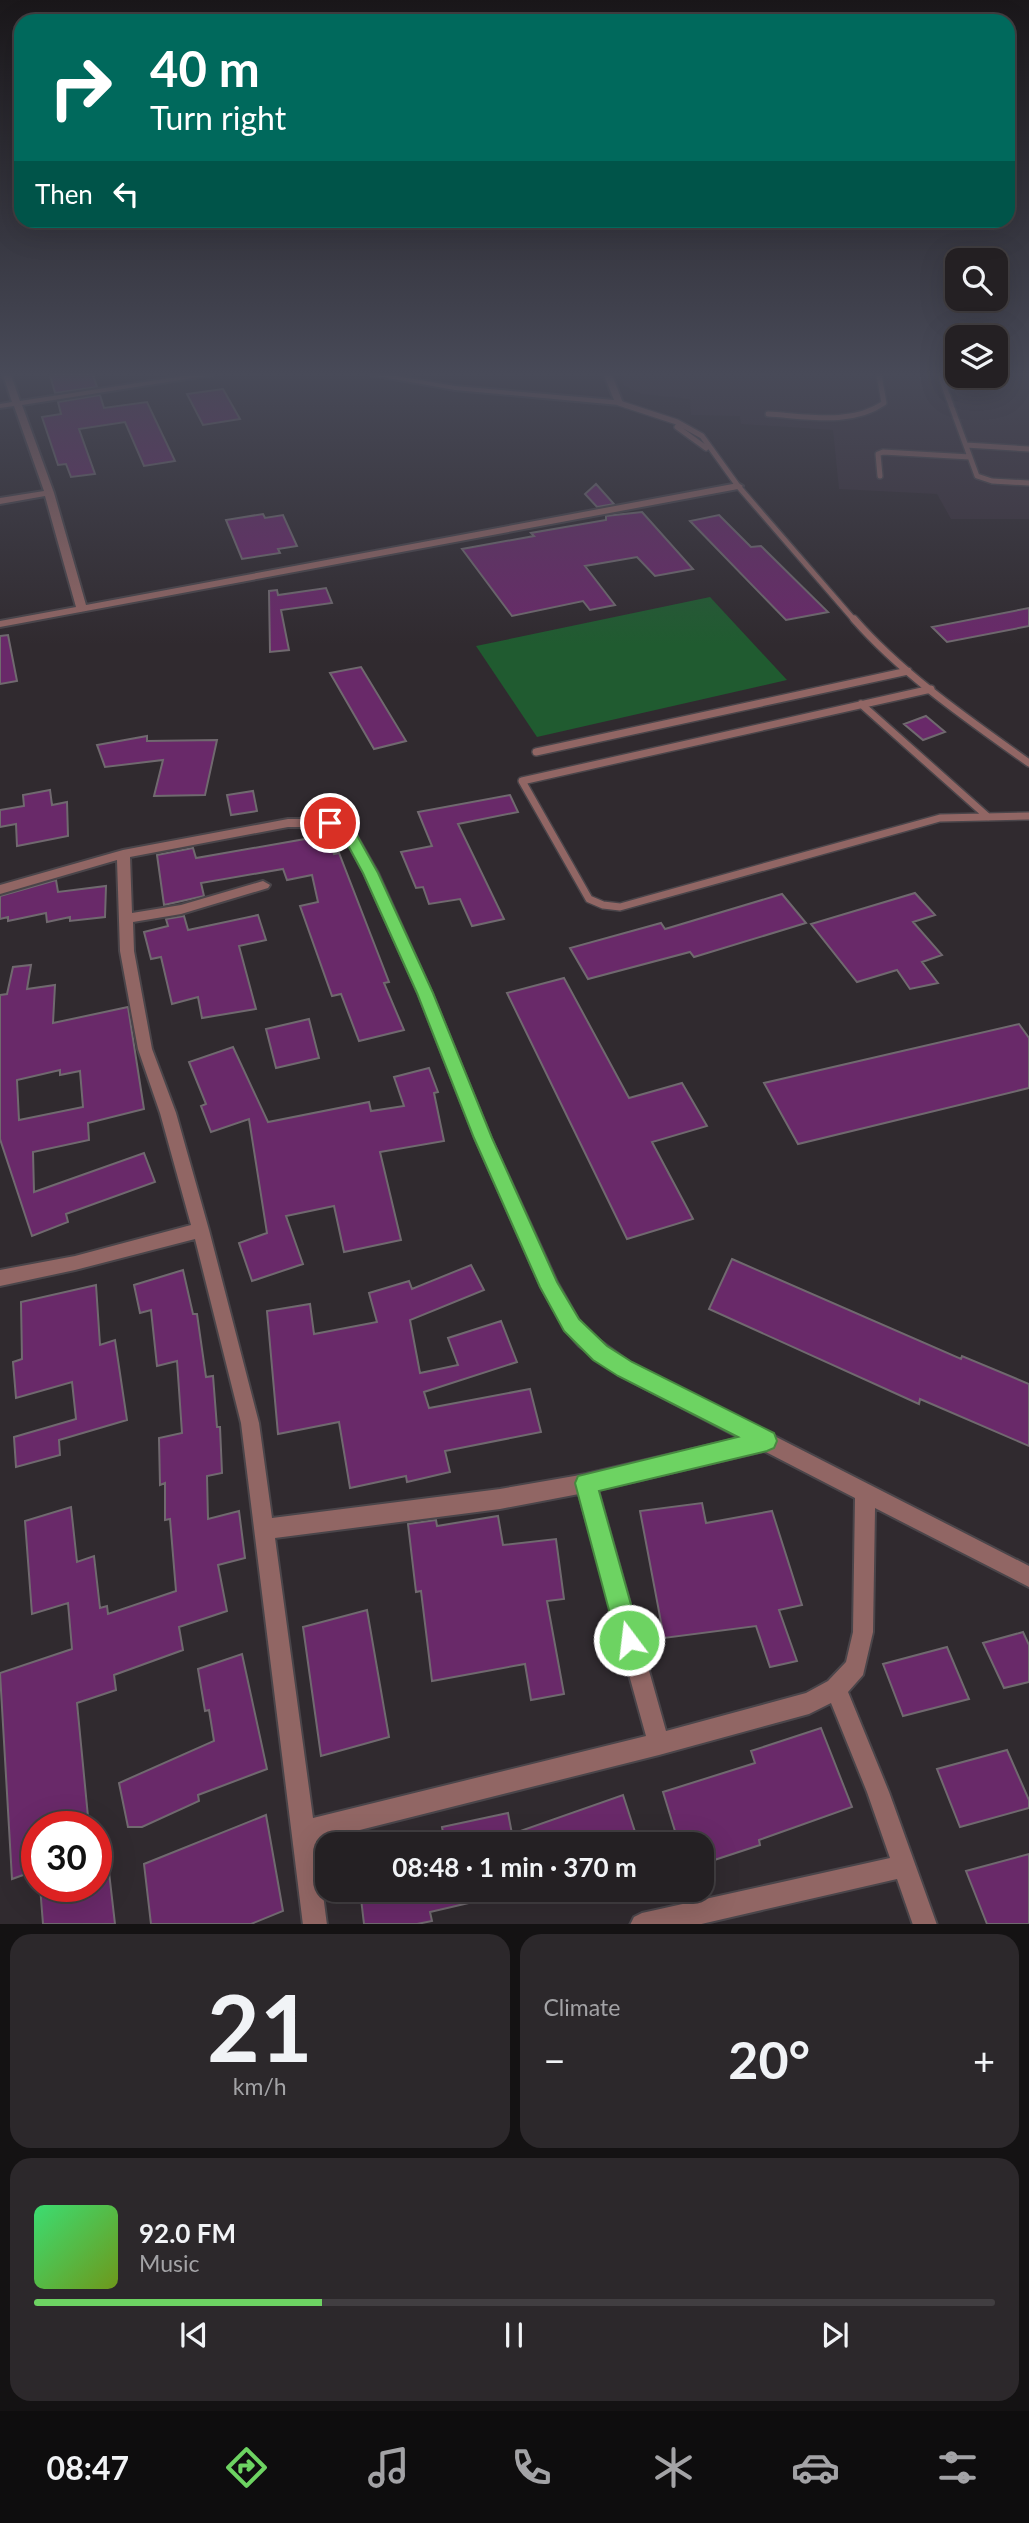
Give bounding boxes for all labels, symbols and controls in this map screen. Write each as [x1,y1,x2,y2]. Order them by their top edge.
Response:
text: 40 m [150,39,260,97]
icon: right [35,42,126,133]
text: Turn right [150,98,286,137]
icon: left [107,175,145,213]
text: Then [35,178,93,210]
map controls [945,248,1008,388]
button: search [945,248,1008,311]
button: layers [945,325,1008,388]
pin [300,793,360,853]
icon: arrive [311,804,349,842]
position arrow [592,1603,666,1677]
speed limit sign: 30 [21,1811,112,1902]
text: 08:48 · 1 min · 370 m [392,1851,637,1883]
text: 21 [207,1972,313,2081]
text: Climate [544,1993,620,2021]
text: 20° [728,2028,810,2090]
text: − [544,2037,566,2083]
text: + [973,2037,995,2083]
text: km/h [233,2072,287,2100]
text: 92.0 FM [139,2217,236,2249]
text: Music [139,2249,199,2277]
icon: previous [175,2316,213,2354]
icon: pause [495,2316,533,2354]
icon: next [816,2316,854,2354]
icon: directions [222,2443,271,2492]
icon: music [364,2443,413,2492]
icon: phone [507,2443,556,2492]
icon: climate [649,2443,698,2492]
icon: car [791,2443,840,2492]
icon: filters [933,2443,982,2492]
text: 08:47 [47,2448,129,2487]

